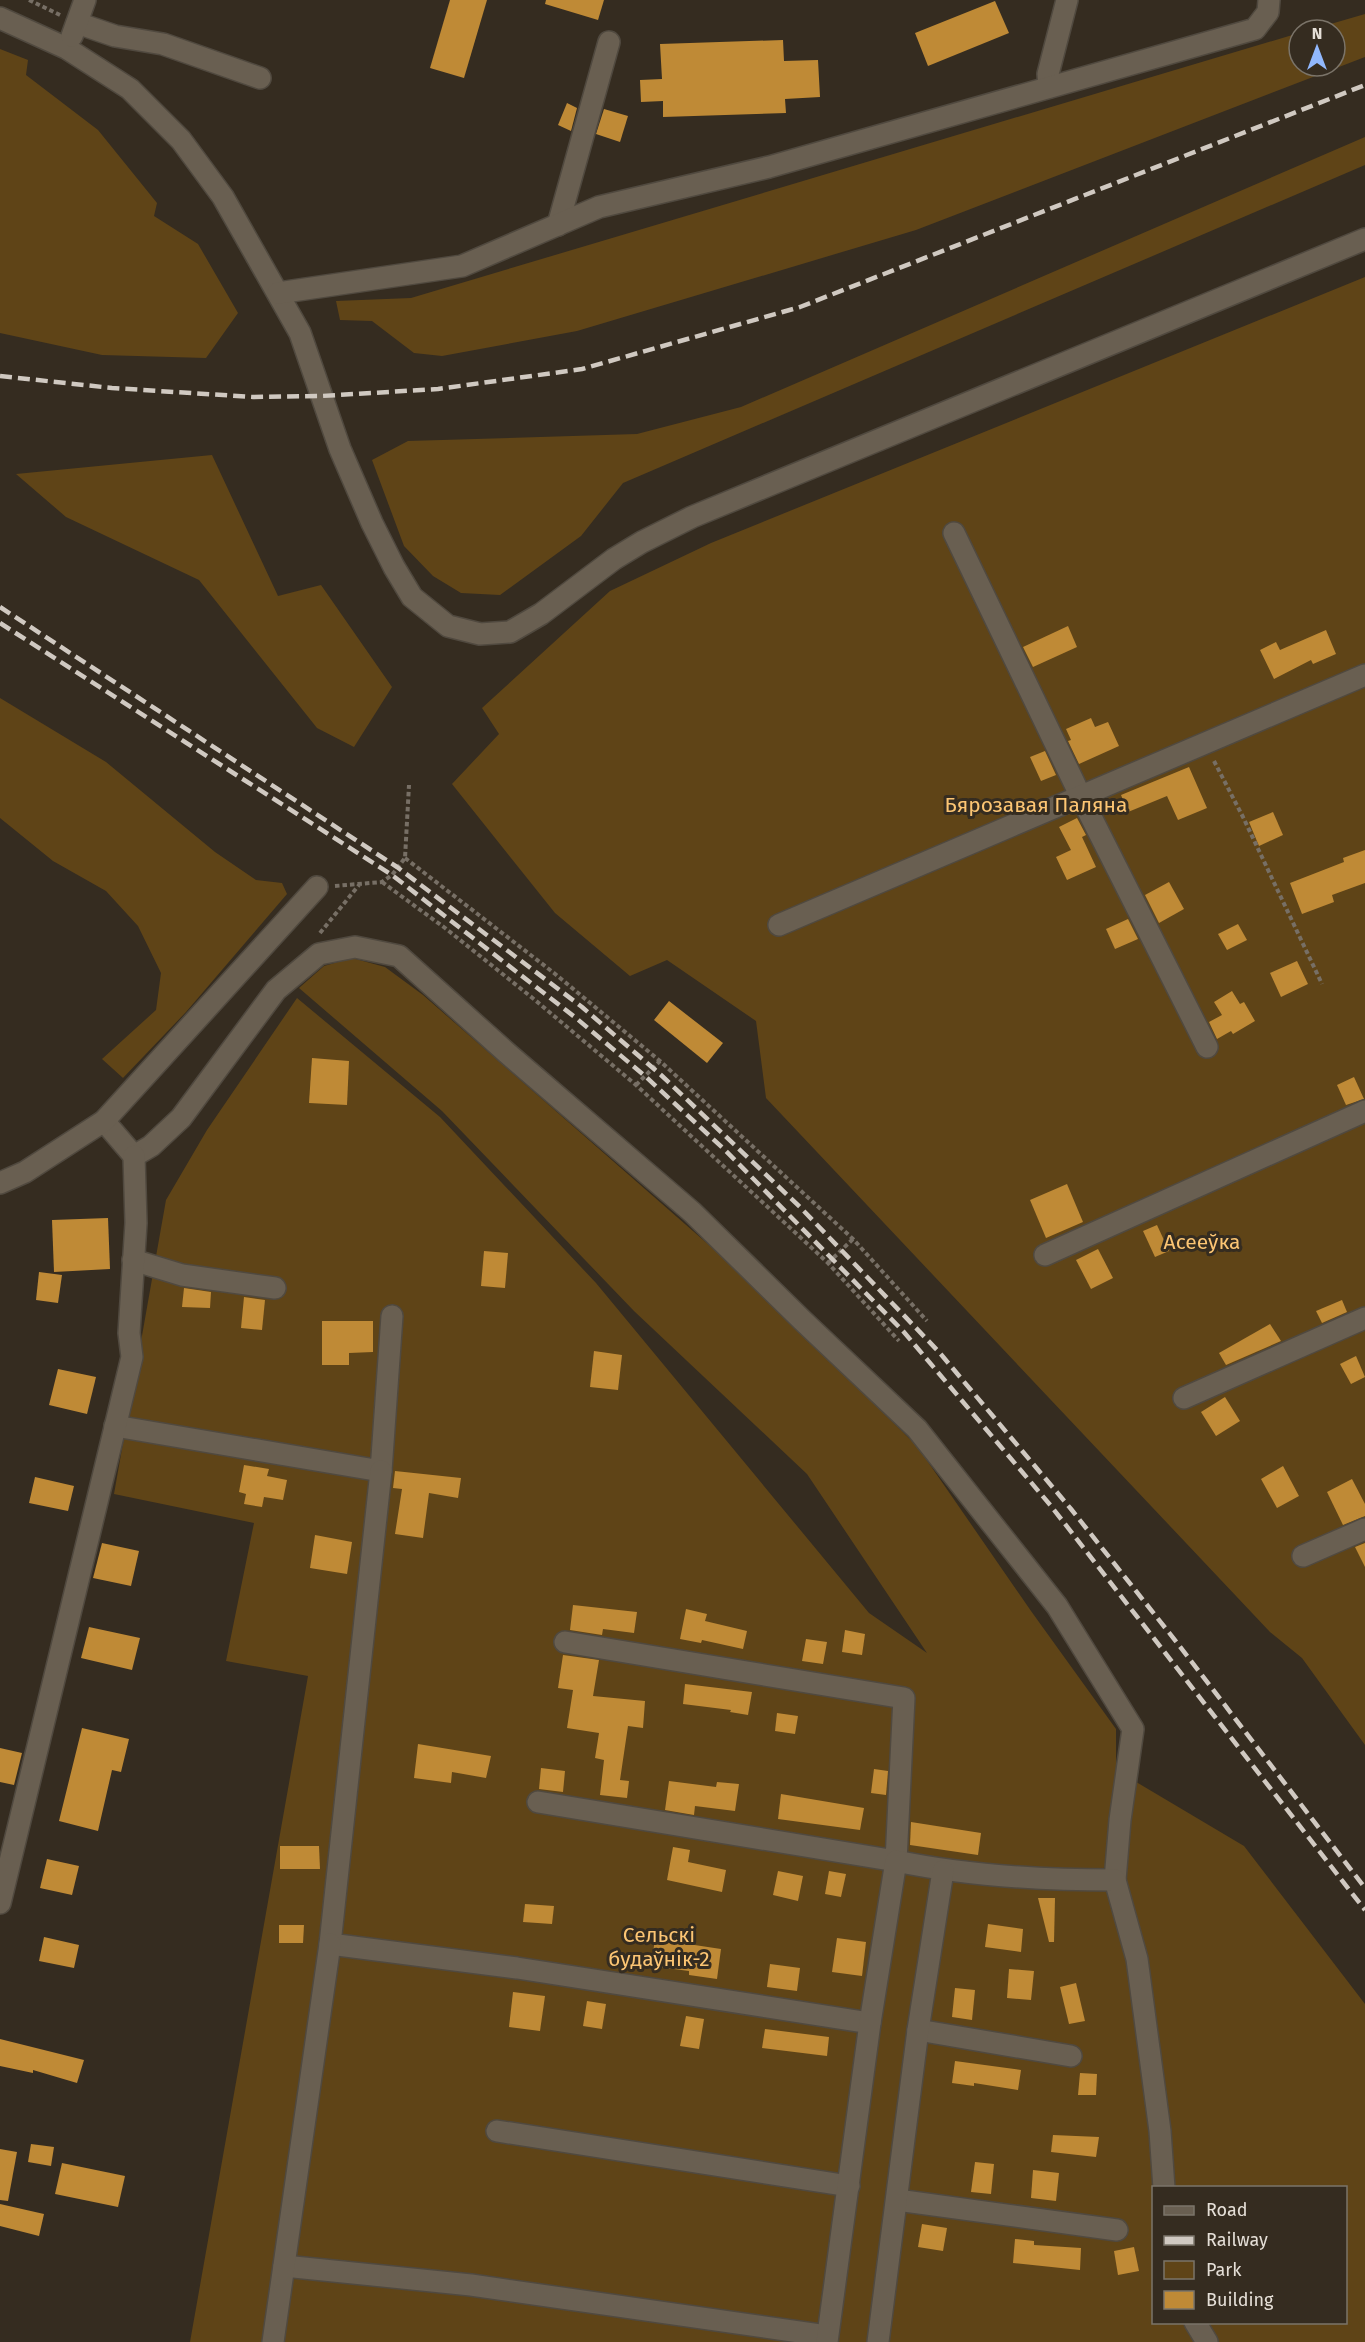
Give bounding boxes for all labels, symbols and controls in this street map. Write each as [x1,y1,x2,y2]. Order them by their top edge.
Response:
north arrow [1287,18,1347,78]
text: N [1312,24,1322,43]
park label: Бярозавая Паляна [945,792,1128,818]
park label: Асееўка [1164,1229,1240,1255]
park label: Сельскі будаўнік-2 [608,1922,710,1972]
legend [1152,2186,1347,2324]
text: Road [1206,2199,1248,2221]
text: Railway [1206,2229,1268,2251]
text: Park [1206,2259,1242,2281]
text: Building [1206,2289,1274,2311]

